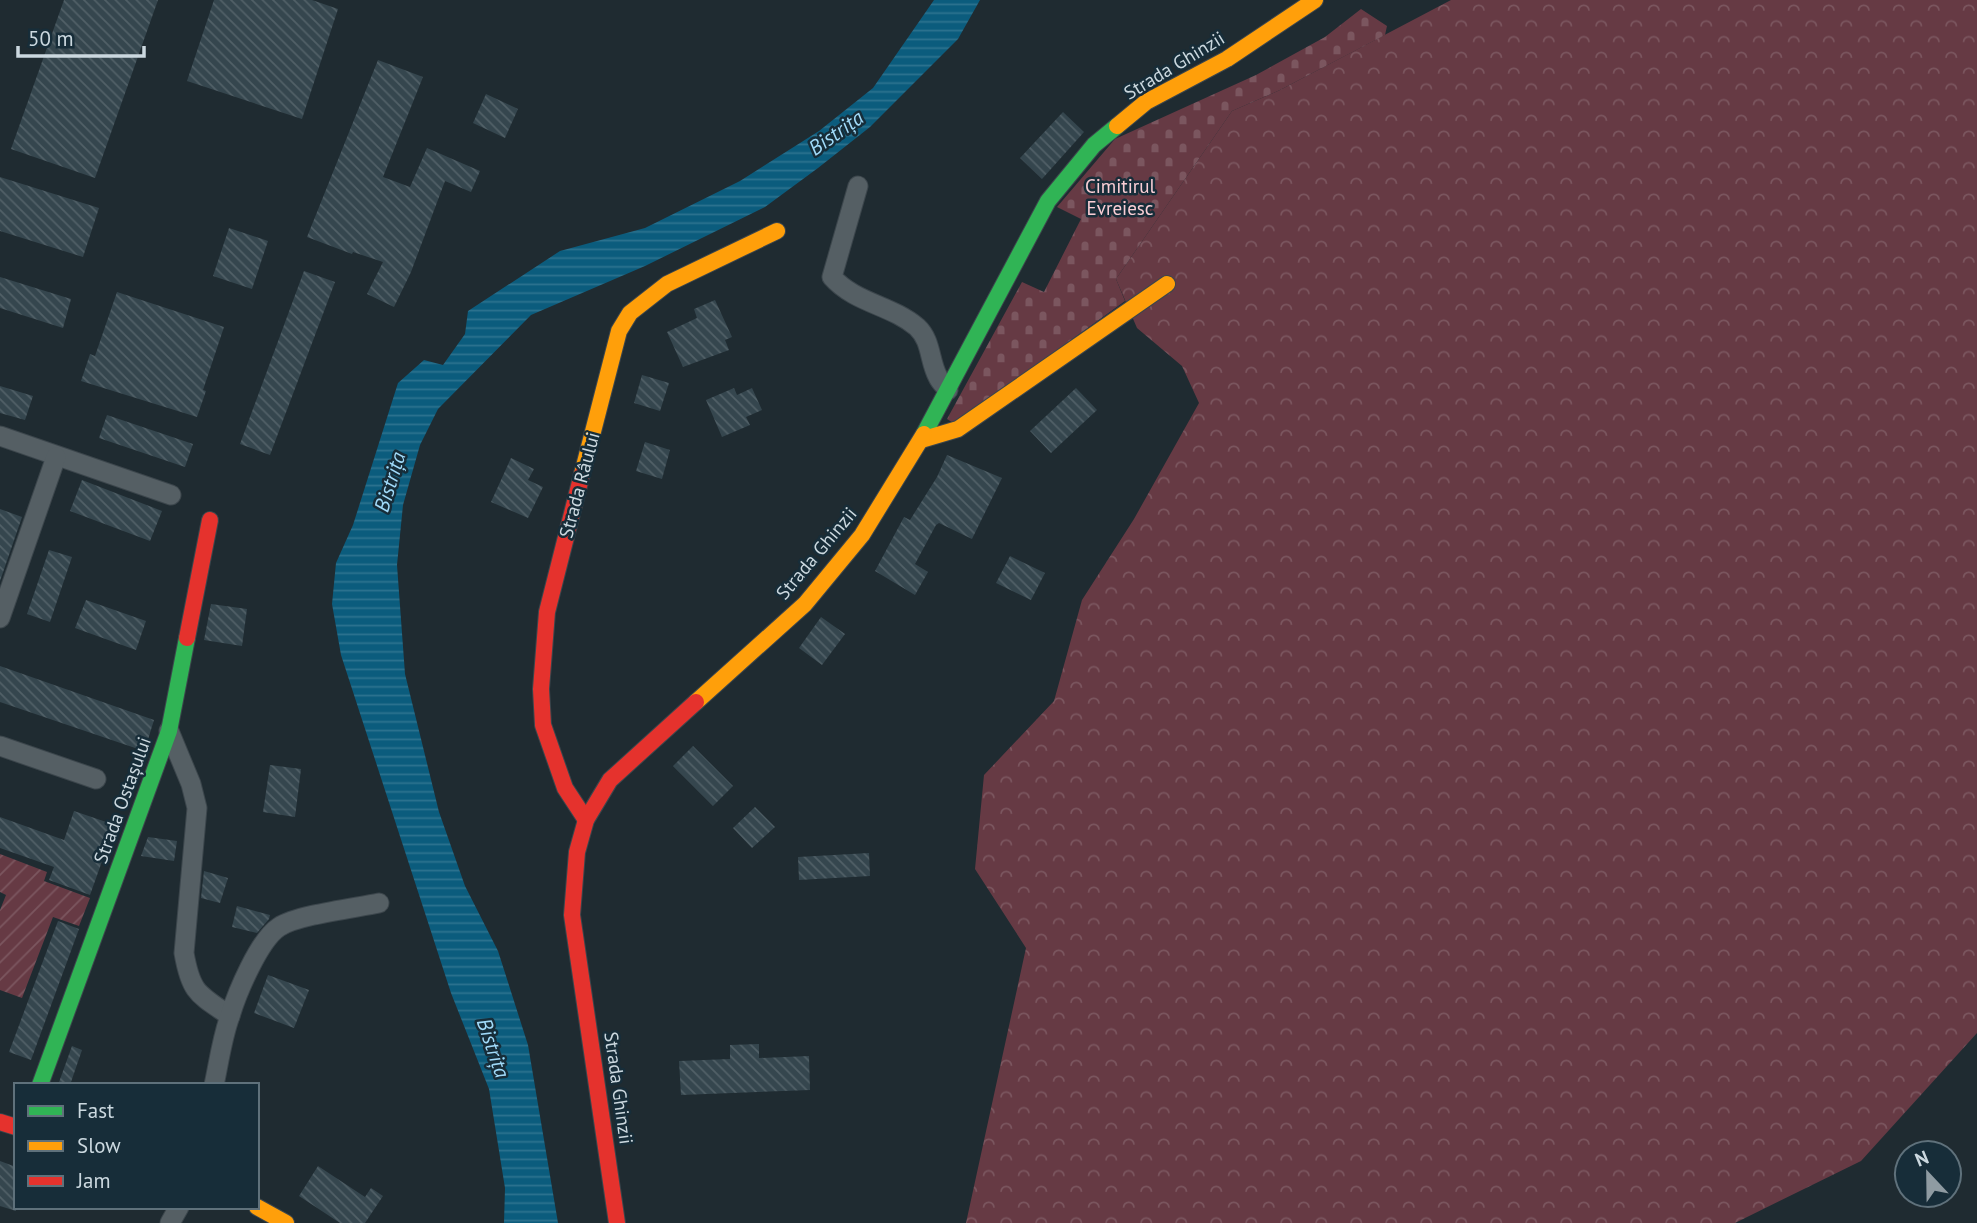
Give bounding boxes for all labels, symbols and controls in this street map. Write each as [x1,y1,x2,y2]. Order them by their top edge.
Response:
scale bar [18,14,144,58]
text: 50 m [28,25,74,52]
street label: Strada Ghinzii [1119,26,1229,104]
water label: Bistrița [803,104,869,161]
park label: Cimitirul Evreiesc [1085,174,1156,220]
street label: Strada Râului [553,429,605,541]
water label: Bistrița [368,448,412,515]
street label: Strada Ghinzii [770,502,862,604]
street label: Strada Ostașului [88,733,156,867]
water label: Bistrița [471,1015,516,1082]
street label: Strada Ghinzii [599,1030,639,1146]
legend [14,1083,259,1209]
text: Fast [77,1097,114,1124]
text: Slow [77,1132,121,1159]
north arrow [1893,1139,1963,1209]
text: N [1911,1145,1932,1172]
text: Jam [76,1167,111,1194]

